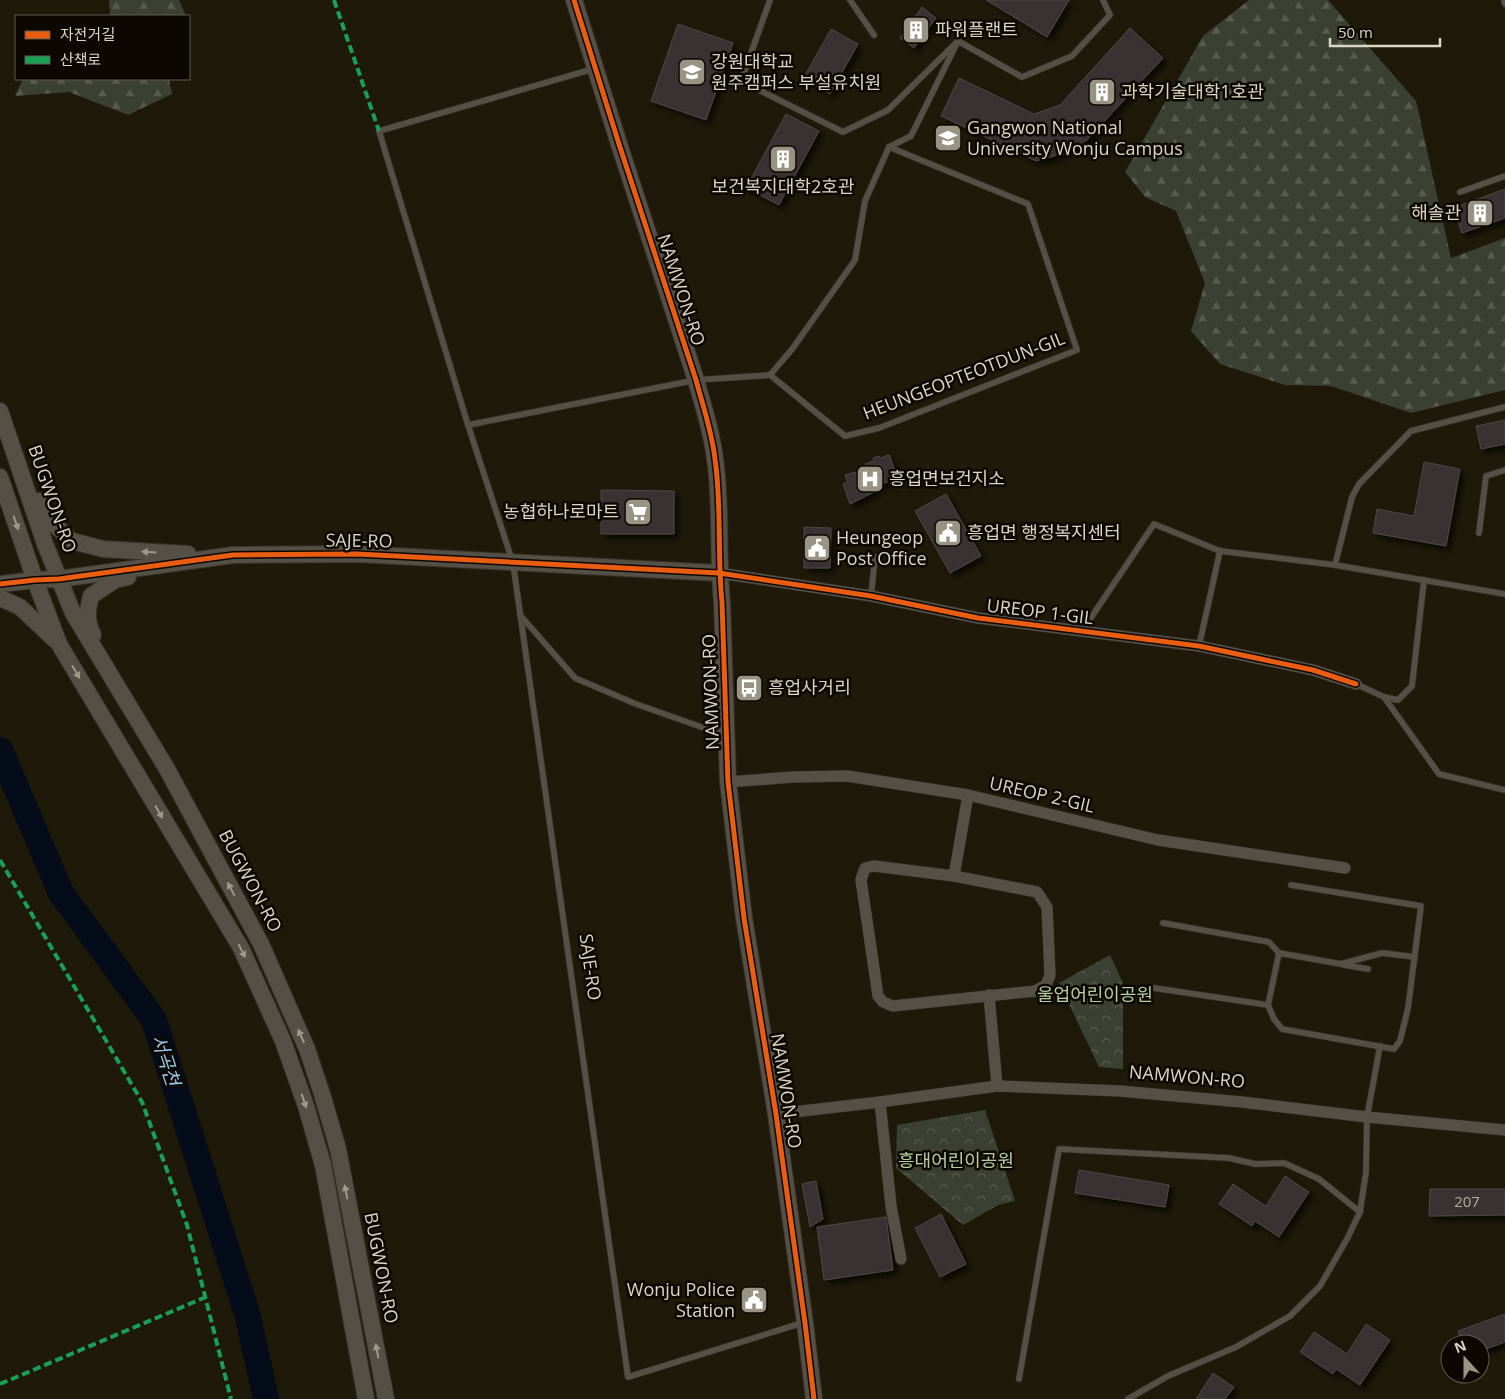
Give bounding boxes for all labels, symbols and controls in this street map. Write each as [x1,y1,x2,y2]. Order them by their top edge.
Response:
legend [15,15,190,80]
building icon: 파워플랜트 [901,15,931,45]
scale bar [1330,15,1440,47]
place label: 파워플랜트 [935,17,1018,41]
text: 50 m [1338,22,1373,42]
text: 자전거길 [60,24,115,44]
text: 산책로 [60,49,101,69]
place label: 강원대학교 원주캠퍼스 부설유치원 [711,49,881,94]
school or university icon: 강원대학교 원주캠퍼스 부설유치원 [677,57,707,87]
building icon: 과학기술대학1호관 [1087,77,1117,107]
place label: 과학기술대학1호관 [1121,79,1264,103]
place label: Gangwon National University Wonju Campus [967,115,1183,160]
school or university icon: Gangwon National University Wonju Campus [933,123,963,153]
building icon: 보건복지대학2호관 [768,144,798,174]
place label: 보건복지대학2호관 [712,174,855,198]
building icon: 해솔관 [1465,198,1495,228]
place label: 해솔관 [1411,200,1461,224]
street label: NAMWON-RO [653,231,711,349]
street label: HEUNGEOPTEOTDUN-GIL [859,325,1068,425]
street label: BUGWON-RO [23,441,83,556]
hospital icon: 흥업면보건지소 [855,464,885,494]
place label: 흥업면보건지소 [889,466,1005,490]
supermarket icon: 농협하나로마트 [623,497,653,527]
place label: 농협하나로마트 [503,499,619,523]
one-way arrow [12,516,20,531]
public building icon: 흥업면 행정복지센터 [933,518,963,548]
place label: 흥업면 행정복지센터 [967,520,1121,544]
place label: Heungeop Post Office [836,525,927,570]
street label: SAJE-RO [325,527,393,553]
public building icon: Heungeop Post Office [802,533,832,563]
one-way arrow [141,548,157,556]
street label: UREOP 1-GIL [985,593,1095,629]
street label: NAMWON-RO [696,634,724,751]
one-way arrow [72,665,81,678]
bus stop icon: 흥업사거리 [734,673,764,703]
place label: 흥업사거리 [768,675,851,699]
street label: UREOP 2-GIL [987,770,1097,818]
one-way arrow [154,805,163,818]
street label: BUGWON-RO [214,825,288,936]
one-way arrow [227,882,236,896]
street label: SAJE-RO [574,932,608,1002]
one-way arrow [238,944,246,958]
park label: 울업어린이공원 [1037,982,1153,1006]
one-way arrow [296,1029,304,1043]
water label: 서곡천 [146,1031,187,1090]
street label: NAMWON-RO [766,1032,808,1150]
street label: NAMWON-RO [1128,1059,1246,1093]
one-way arrow [301,1094,309,1109]
park label: 흥대어린이공원 [898,1148,1014,1172]
one-way arrow [342,1183,350,1199]
house number: 207 [1454,1191,1480,1211]
street label: BUGWON-RO [359,1210,405,1326]
place label: Wonju Police Station [627,1277,735,1322]
public building icon: Wonju Police Station [739,1285,769,1315]
north arrow [1440,1334,1490,1384]
text: N [1451,1335,1469,1357]
one-way arrow [372,1343,380,1359]

